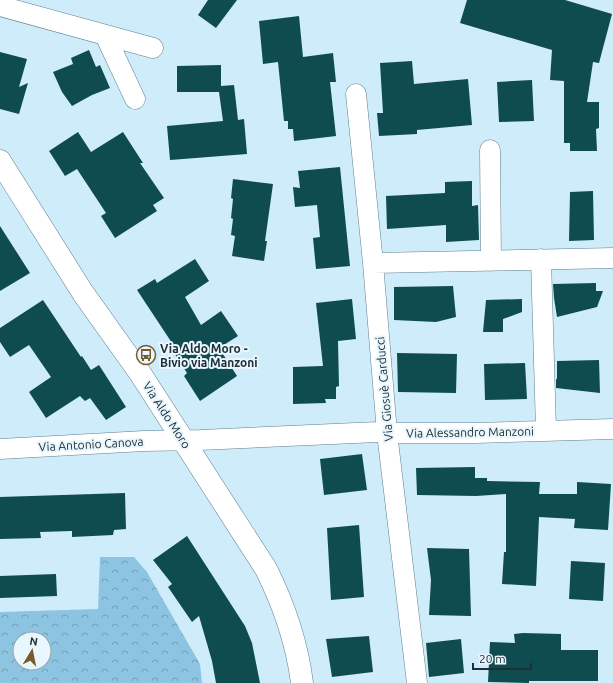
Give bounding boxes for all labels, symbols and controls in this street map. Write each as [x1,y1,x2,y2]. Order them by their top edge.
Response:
street label: Via Giosuè Carducci [373,336,395,442]
place label: Via Aldo Moro - Bivio via Manzoni [160,342,258,369]
bus stop icon: Via Aldo Moro - Bivio via Manzoni [135,344,157,366]
street label: Via Aldo Moro [141,379,193,451]
street label: Via Alessandro Manzoni [406,424,534,440]
street label: Via Antonio Canova [38,435,144,453]
north arrow [12,631,52,671]
text: N [29,635,39,648]
scale bar [473,645,531,671]
text: 20 m [479,652,506,665]

